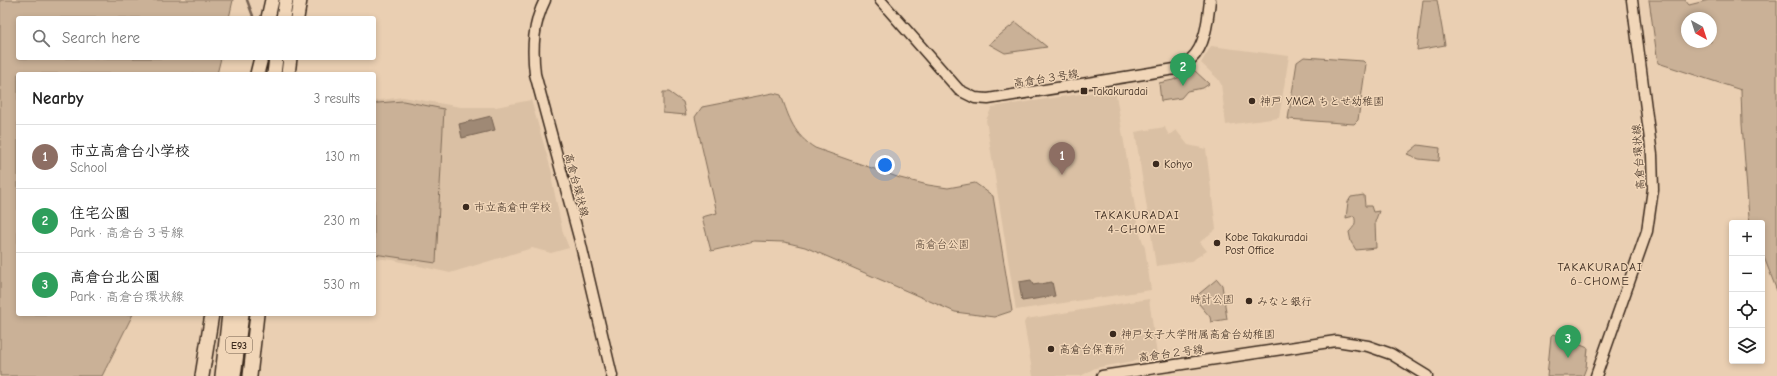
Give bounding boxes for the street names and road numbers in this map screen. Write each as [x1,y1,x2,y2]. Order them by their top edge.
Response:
street label: 高倉台３号線 [1012,67,1080,90]
street label: 高倉台環状線 [1630,124,1647,190]
street label: 高倉台環状線 [562,152,591,219]
road number: E93 [226,337,252,353]
street label: 高倉台２号線 [1137,342,1205,365]

